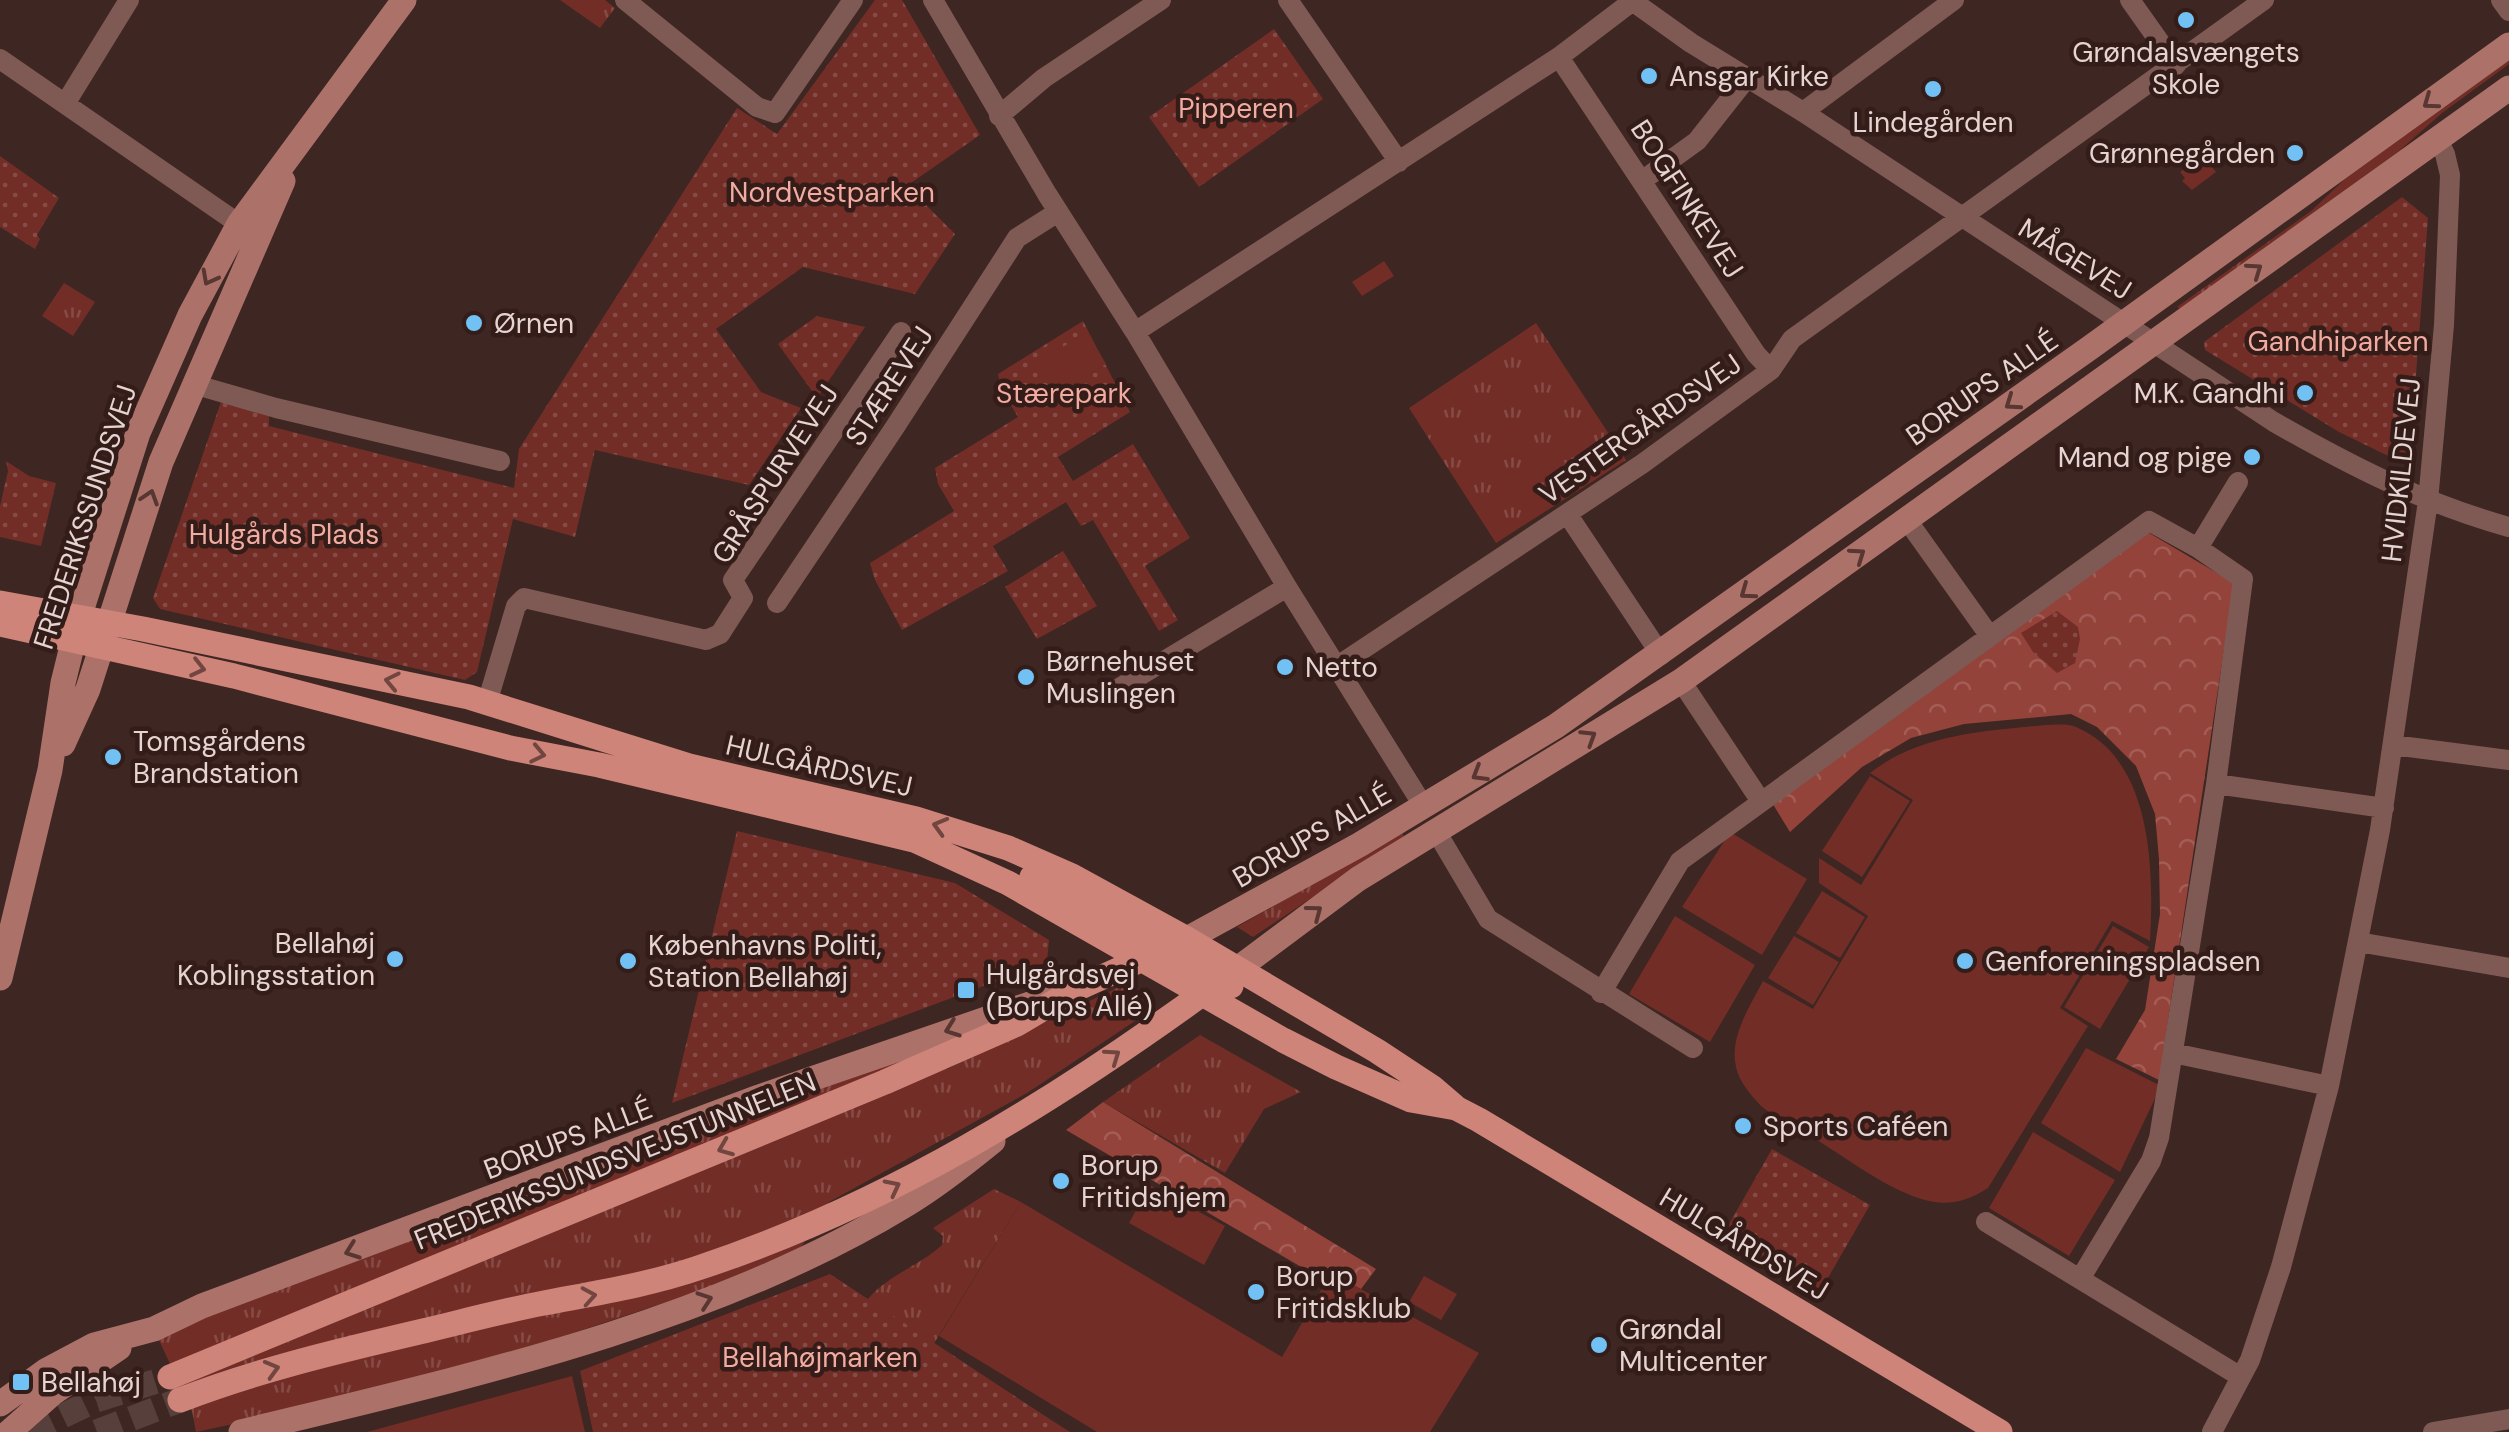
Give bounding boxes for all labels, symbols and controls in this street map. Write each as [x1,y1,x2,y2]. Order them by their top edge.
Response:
marker: Grøndalsvængets Skole [2175,9,2197,31]
place label: Grøndalsvængets Skole [2072,34,2300,103]
place label: Ansgar Kirke [1669,58,1829,95]
marker: Ansgar Kirke [1638,65,1660,87]
marker: Lindegården [1922,78,1944,100]
park label: Pipperen [1178,90,1294,127]
one-way arrow [2423,90,2441,108]
place label: Lindegården [1852,104,2014,141]
street label: BOGFINKEVEJ [1622,113,1752,285]
place label: Grønnegården [2089,135,2275,172]
marker: Grønnegården [2284,142,2306,164]
park label: Nordvestparken [729,174,935,211]
street label: MÅGEVEJ [2011,209,2139,308]
one-way arrow [2244,264,2262,282]
one-way arrow [201,268,221,286]
place label: Ørnen [494,305,574,342]
marker: Ørnen [463,312,485,334]
street label: STÆREVEJ [837,319,941,453]
street label: BORUPS ALLÉ [1899,322,2065,454]
park label: Gandhiparken [2247,323,2429,360]
street label: VESTERGÅRDSVEJ [1531,345,1748,513]
park label: Stærepark [996,375,1132,412]
place label: M.K. Gandhi [2134,375,2285,412]
street label: HVIDKILDEVEJ [2373,376,2429,564]
street label: GRÅSPURVEVEJ [702,377,847,571]
street label: FREDERIKSSUNDSVEJ [25,380,145,654]
marker: M.K. Gandhi [2294,382,2316,404]
one-way arrow [2005,391,2023,409]
place label: Mand og pige [2058,439,2232,476]
marker: Mand og pige [2241,446,2263,468]
one-way arrow [138,489,159,506]
park label: Hulgårds Plads [189,516,379,553]
one-way arrow [1846,549,1865,567]
one-way arrow [1740,580,1758,598]
place label: Børnehuset Muslingen [1046,643,1195,712]
place label: Netto [1305,649,1378,686]
one-way arrow [189,656,206,677]
marker: Netto [1274,656,1296,678]
marker: Børnehuset Muslingen [1015,666,1037,688]
one-way arrow [384,672,401,693]
place label: Tomsgårdens Brandstation [133,723,306,792]
street label: HULGÅRDSVEJ [722,726,916,805]
one-way arrow [1578,731,1596,750]
one-way arrow [529,742,546,763]
marker: Tomsgårdens Brandstation [102,746,124,768]
one-way arrow [1472,762,1490,781]
street label: BORUPS ALLÉ [1226,776,1398,896]
one-way arrow [932,817,949,838]
one-way arrow [1304,906,1322,923]
place label: Bellahøj Koblingsstation [177,925,375,994]
place label: Københavns Politi, Station Bellahøj [648,927,882,996]
place label: Genforeningspladsen [1985,943,2261,980]
marker: Bellahøj Koblingsstation [384,948,406,970]
marker: Københavns Politi, Station Bellahøj [617,950,639,972]
marker: Genforeningspladsen [1954,950,1976,972]
place label: Hulgårdsvej (Borups Allé) [986,956,1153,1025]
marker: Hulgårdsvej (Borups Allé) [955,979,977,1001]
one-way arrow [944,1017,961,1038]
one-way arrow [1102,1050,1121,1068]
street label: FREDERIKSSUNDSVEJSTUNNELEN [409,1063,821,1259]
street label: BORUPS ALLÉ [479,1090,657,1188]
place label: Sports Caféen [1763,1108,1948,1145]
marker: Sports Caféen [1732,1115,1754,1137]
one-way arrow [717,1137,735,1157]
place label: Borup Fritidshjem [1081,1147,1226,1216]
marker: Borup Fritidshjem [1050,1170,1072,1192]
street label: HULGÅRDSVEJ [1653,1178,1836,1309]
one-way arrow [883,1180,901,1199]
one-way arrow [344,1239,361,1260]
place label: Borup Fritidsklub [1276,1258,1411,1327]
marker: Borup Fritidsklub [1245,1281,1267,1303]
one-way arrow [580,1286,597,1307]
one-way arrow [695,1291,712,1312]
place label: Grøndal Multicenter [1619,1311,1767,1380]
marker: Grøndal Multicenter [1588,1334,1610,1356]
park label: Bellahøjmarken [722,1339,918,1376]
one-way arrow [263,1360,280,1381]
place label: Bellahøj [41,1364,141,1401]
marker: Bellahøj [10,1371,32,1393]

